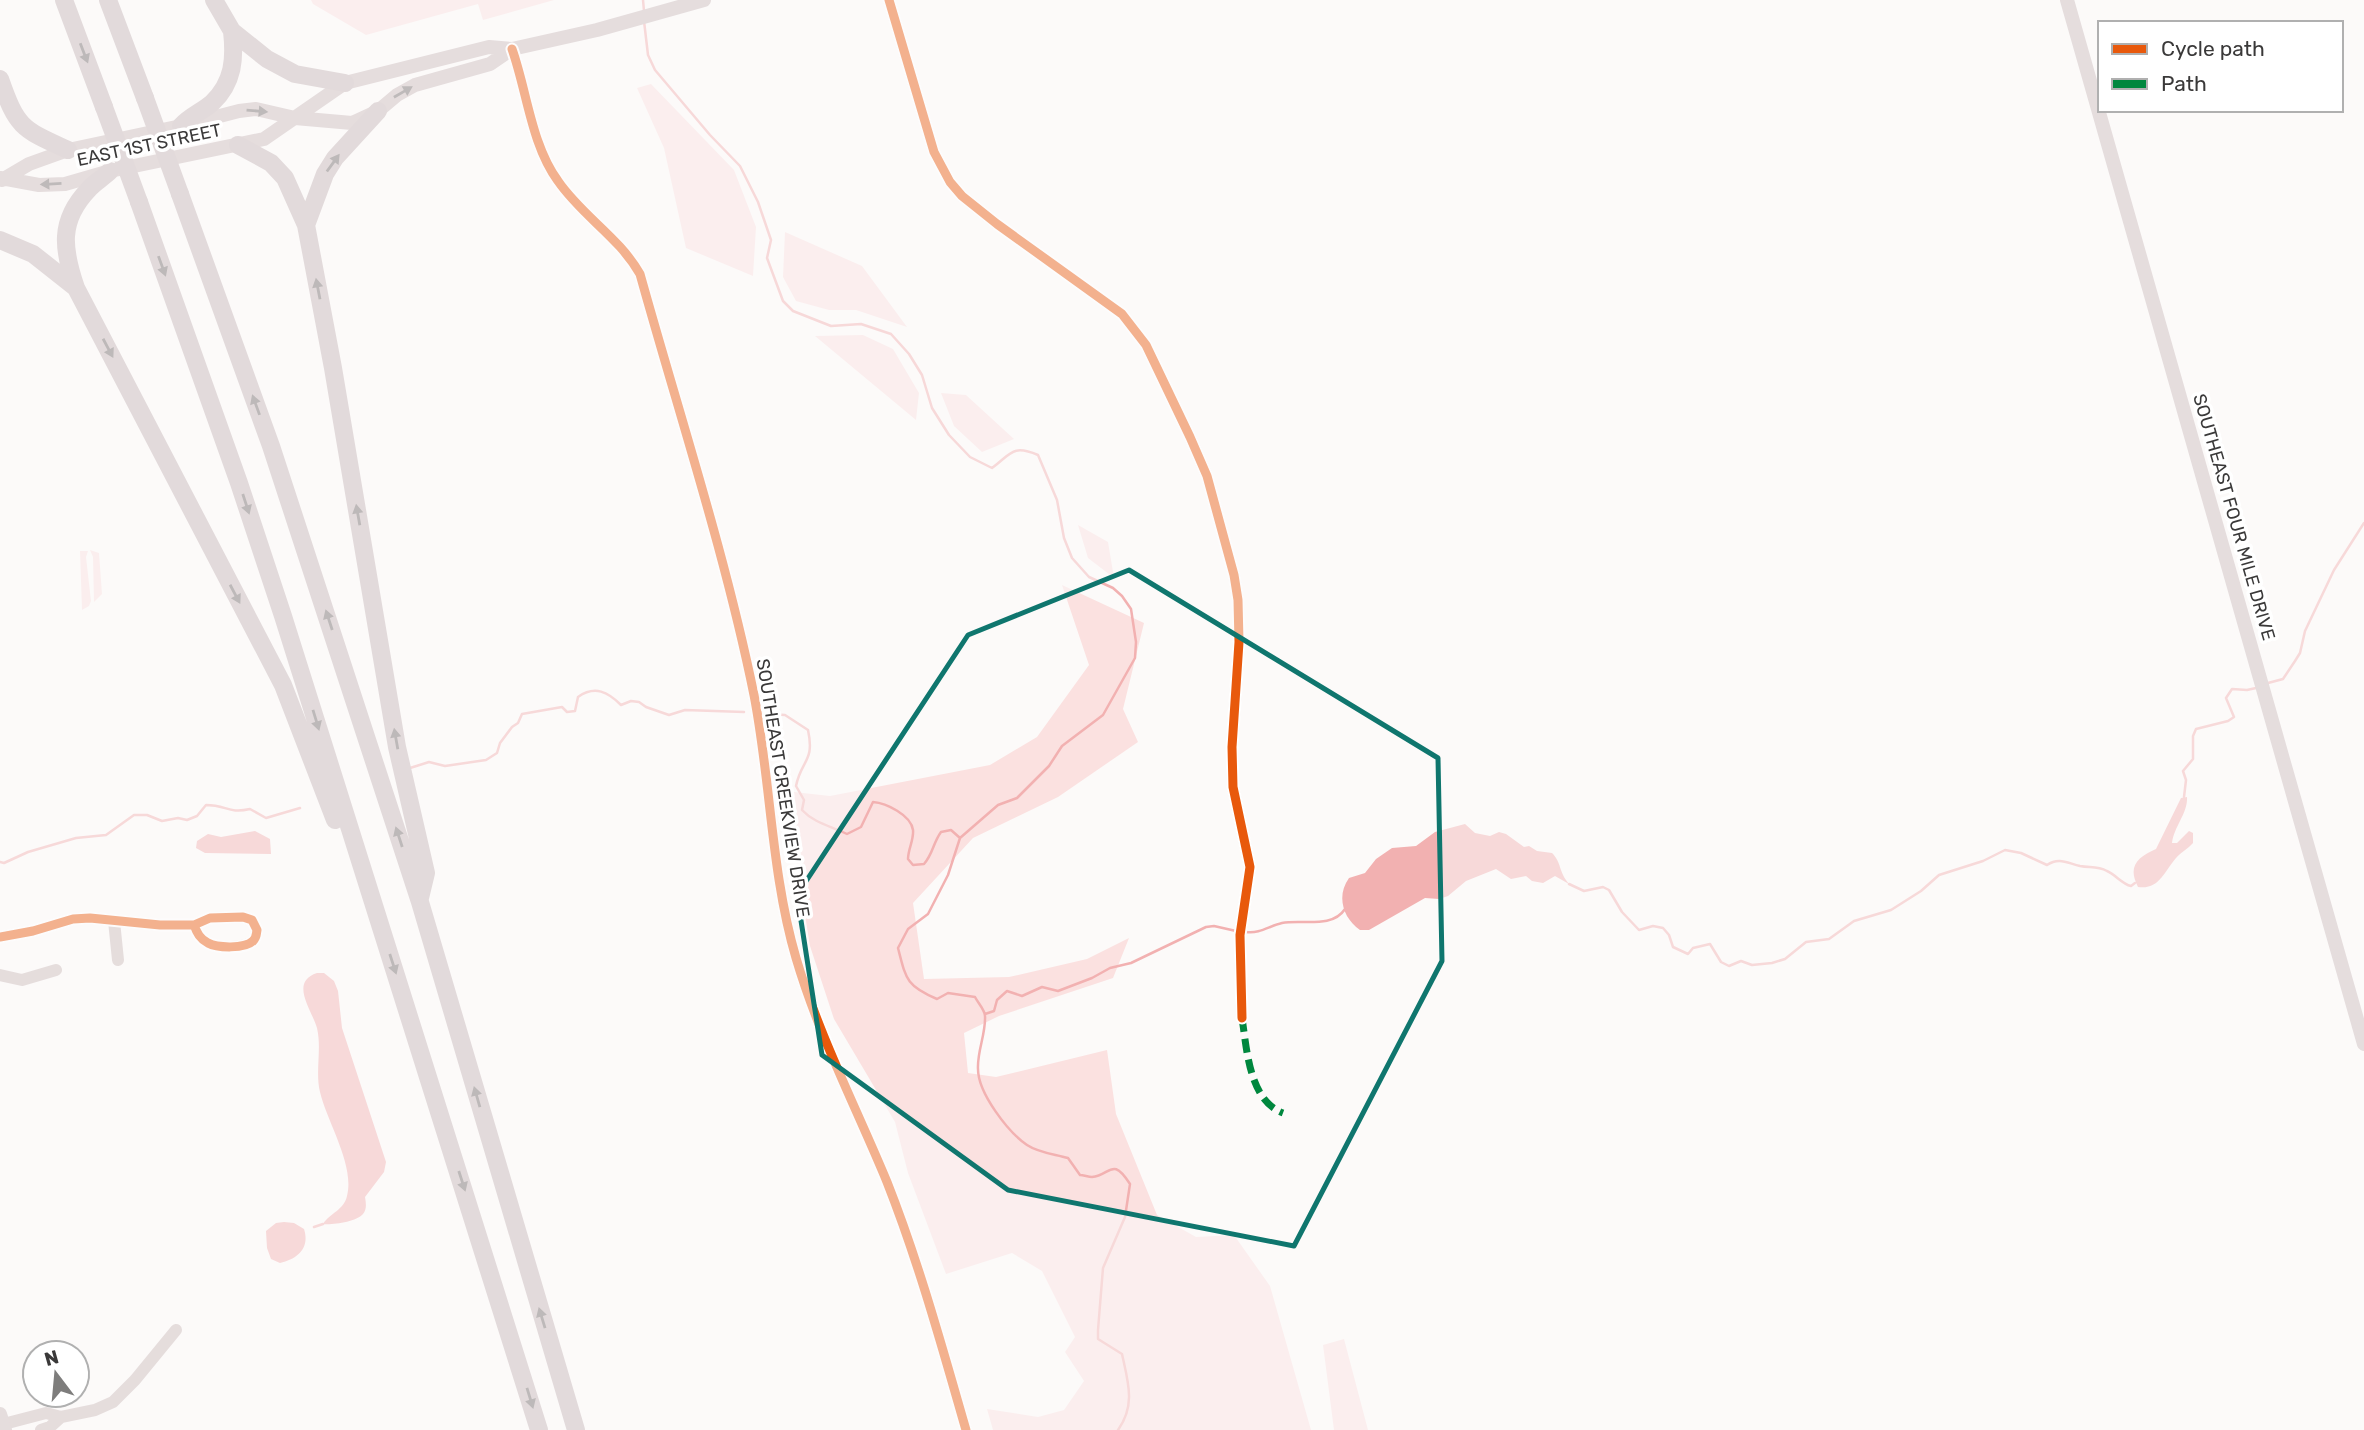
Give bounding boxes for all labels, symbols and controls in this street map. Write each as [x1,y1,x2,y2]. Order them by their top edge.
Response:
legend [2098,21,2343,112]
text: Cycle path [2161,36,2265,61]
one-way arrow [79,43,90,64]
text: Path [2161,71,2207,96]
one-way arrow [394,86,413,98]
one-way arrow [246,106,268,117]
street label: EAST 1ST STREET [75,119,223,171]
one-way arrow [325,154,339,172]
one-way arrow [40,179,62,190]
one-way arrow [157,256,168,277]
one-way arrow [312,278,323,300]
one-way arrow [101,339,113,359]
street label: SOUTHEAST FOUR MILE DRIVE [2188,391,2280,643]
one-way arrow [250,394,261,415]
one-way arrow [241,493,252,514]
one-way arrow [352,504,363,526]
one-way arrow [229,584,241,604]
one-way arrow [323,610,333,631]
street label: SOUTHEAST CREEKVIEW DRIVE [752,657,814,919]
one-way arrow [311,710,322,731]
one-way arrow [390,728,401,750]
one-way arrow [393,826,403,847]
one-way arrow [388,954,398,975]
one-way arrow [471,1086,481,1107]
one-way arrow [457,1171,468,1192]
one-way arrow [537,1307,547,1328]
north arrow [21,1339,91,1409]
text: N [42,1345,61,1371]
one-way arrow [525,1388,535,1409]

